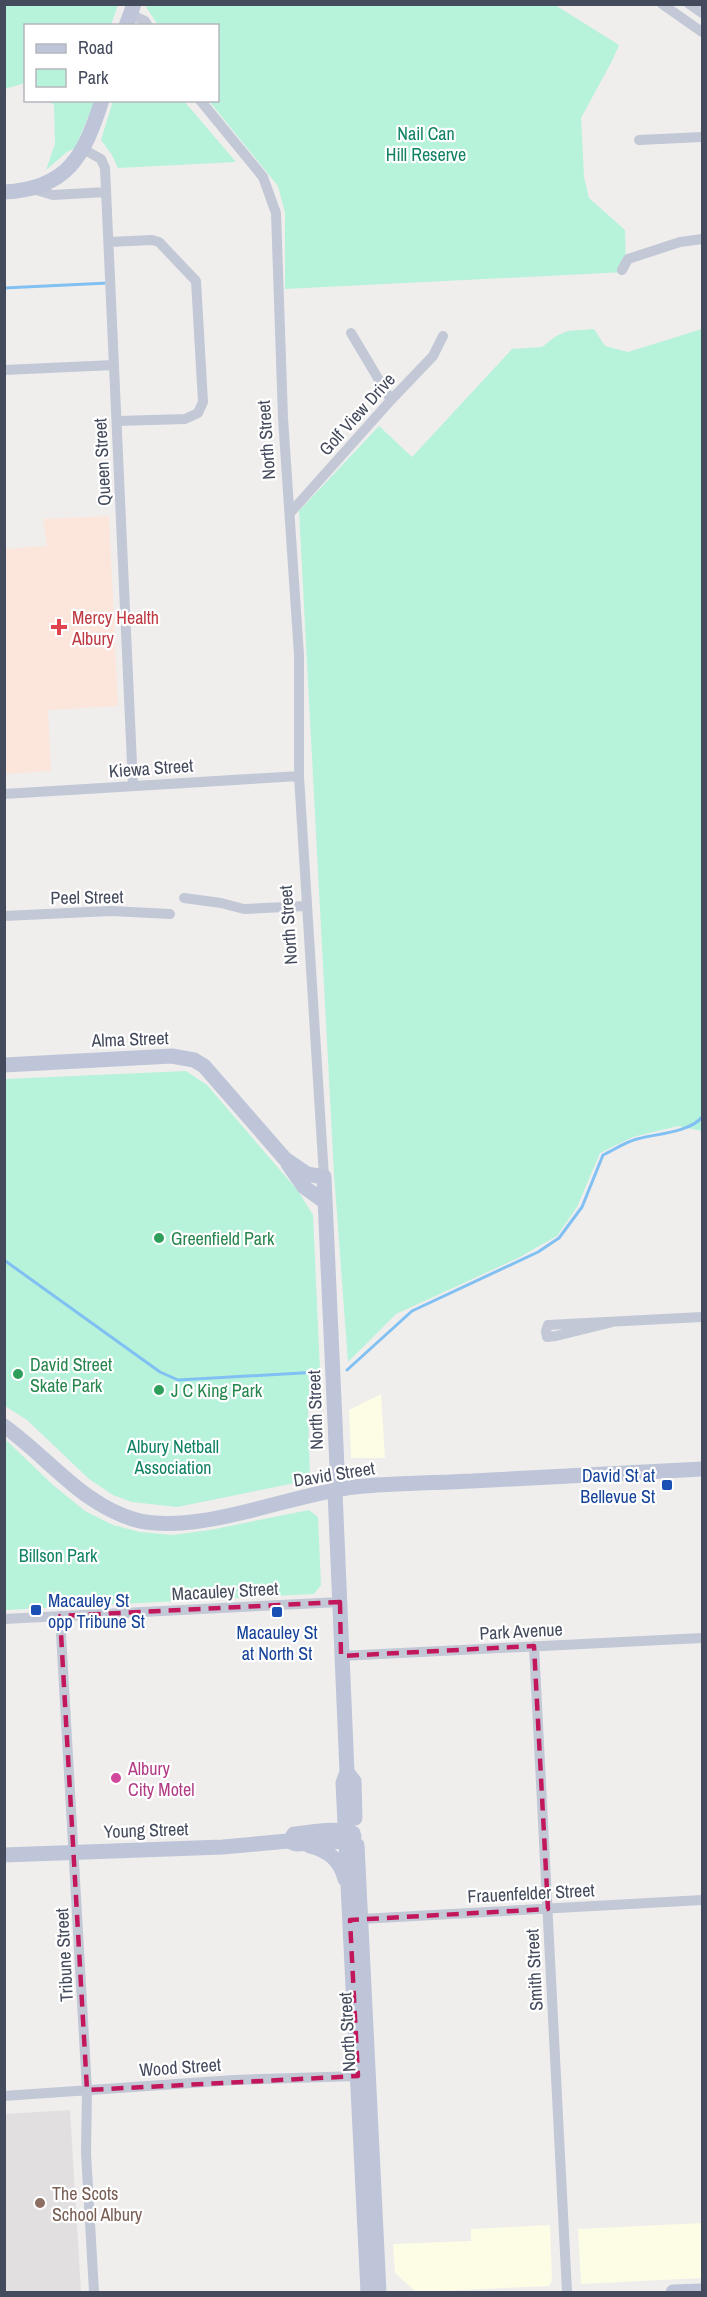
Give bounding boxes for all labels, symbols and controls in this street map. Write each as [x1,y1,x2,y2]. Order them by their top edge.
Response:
legend [24,24,219,102]
text: Road [78,35,113,60]
text: Park [78,65,109,90]
park label: Nail Can Hill Reserve [386,121,466,167]
street label: Golf View Drive [313,367,401,461]
street label: North Street [251,399,281,481]
street label: Queen Street [87,417,117,507]
place label: Mercy Health Albury [71,605,159,651]
marker: Mercy Health Albury [50,618,68,636]
street label: Kiewa Street [108,753,194,783]
street label: Peel Street [50,884,124,910]
street label: North Street [273,884,303,966]
street label: Alma Street [90,1025,169,1053]
place label: Greenfield Park [171,1226,275,1251]
marker: Greenfield Park [152,1231,166,1245]
place label: David Street Skate Park [30,1352,112,1398]
marker: David Street Skate Park [11,1367,25,1381]
street label: North Street [301,1370,329,1450]
place label: J C King Park [171,1378,263,1403]
marker: J C King Park [152,1383,166,1397]
park label: Albury Netball Association [126,1434,219,1480]
street label: David Street [292,1455,376,1493]
place label: David St at Bellevue St [580,1463,655,1509]
marker: David St at Bellevue St [660,1478,674,1492]
park label: Billson Park [19,1543,98,1568]
street label: Macauley Street [171,1576,279,1606]
place label: Macauley St opp Tribune St [48,1588,145,1634]
marker: Macauley St opp Tribune St [29,1603,43,1617]
marker: Macauley St at North St [270,1605,284,1619]
street label: Park Avenue [479,1616,563,1646]
place label: Macauley St at North St [236,1620,318,1666]
place label: Albury City Motel [127,1756,194,1802]
marker: Albury City Motel [109,1771,123,1785]
street label: Young Street [103,1816,189,1844]
street label: Frauenfelder Street [467,1877,595,1909]
street label: Tribune Street [49,1907,79,2003]
street label: Smith Street [519,1928,549,2012]
street label: North Street [332,1992,362,2072]
street label: Wood Street [138,2052,222,2082]
place label: The Scots School Albury [52,2181,143,2227]
marker: The Scots School Albury [33,2196,47,2210]

